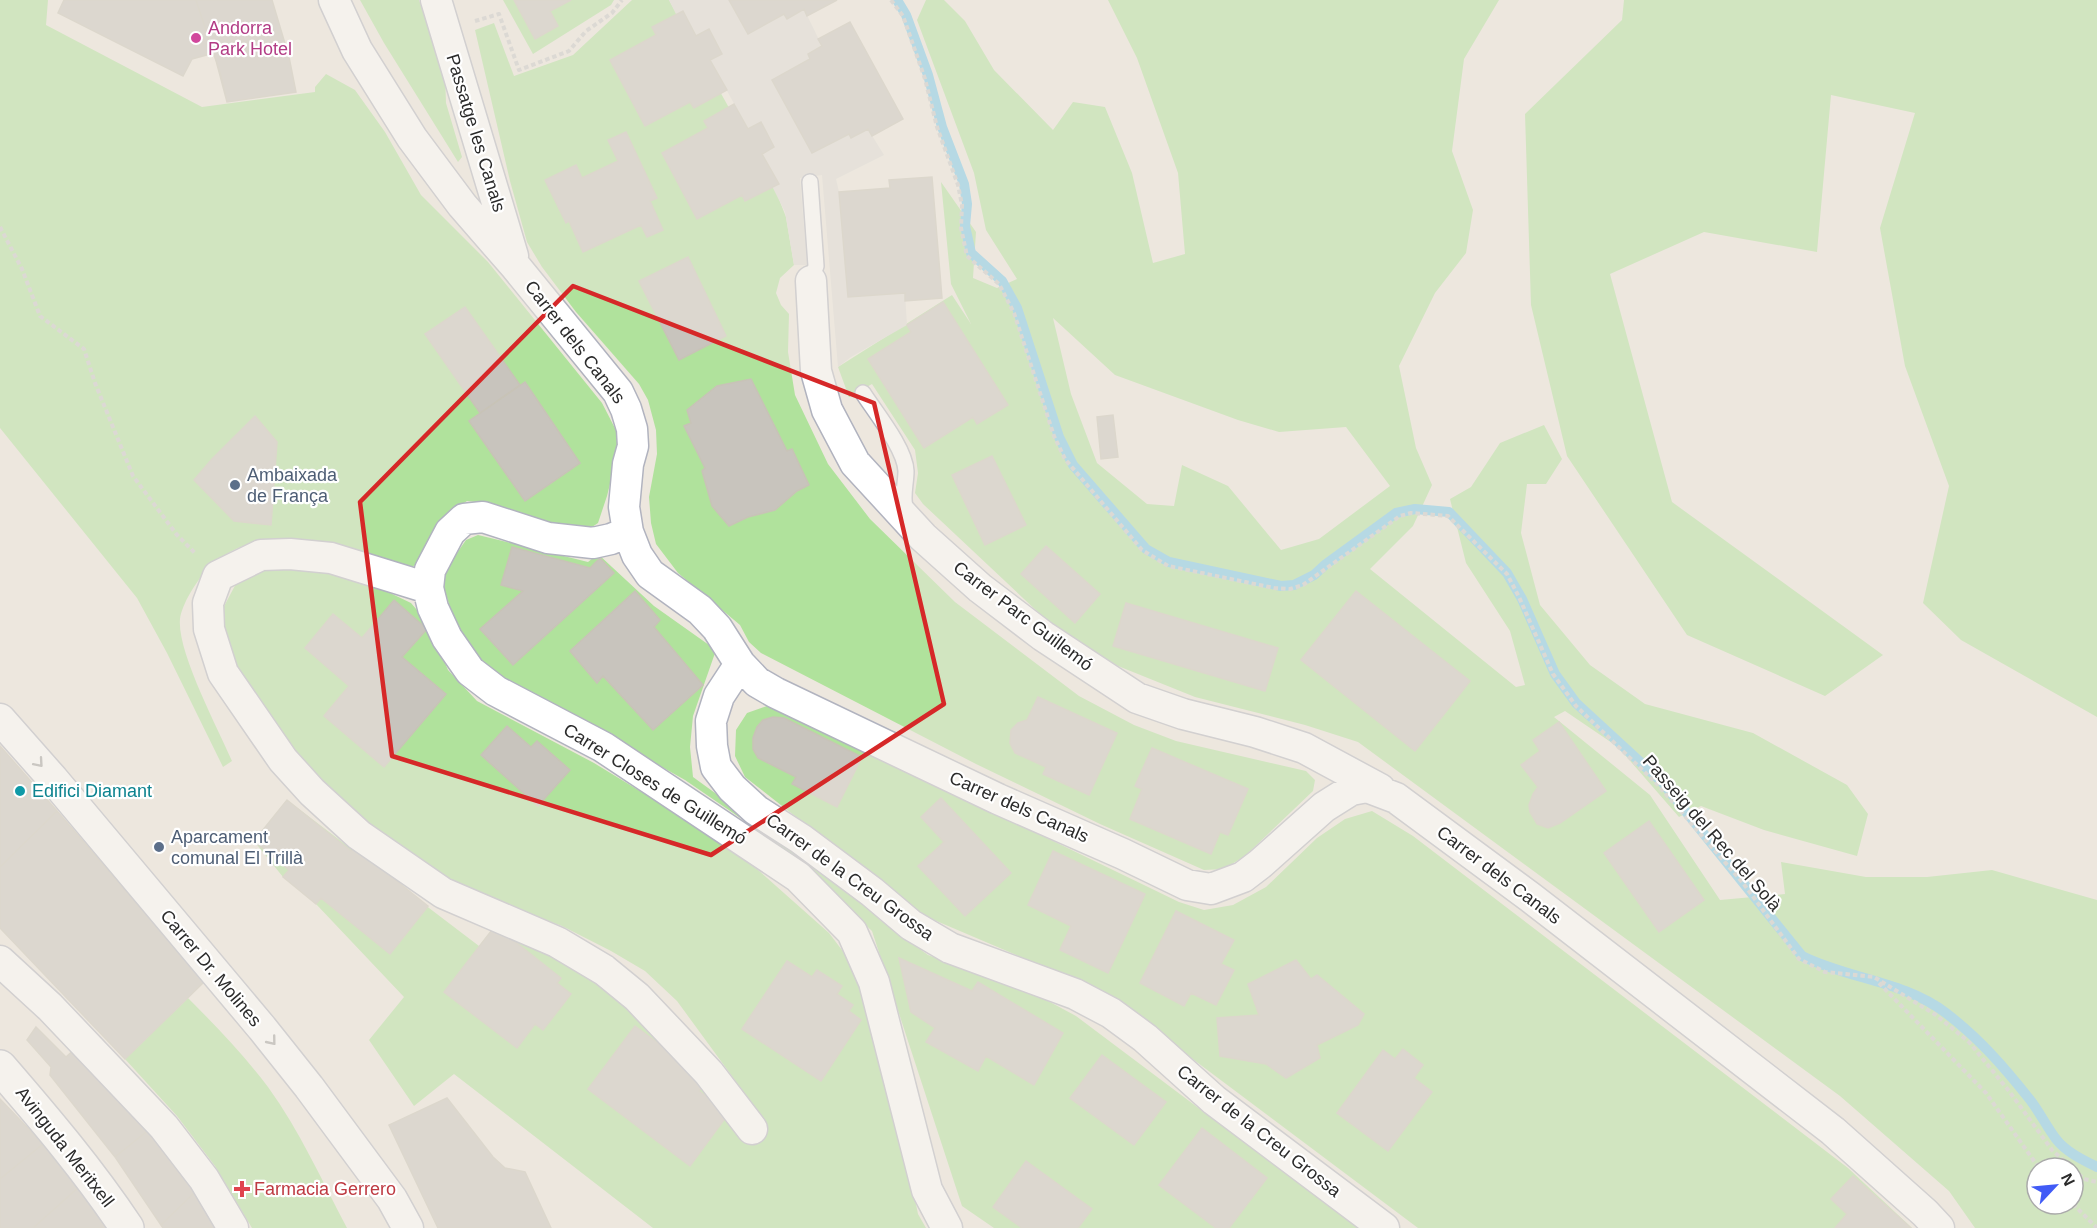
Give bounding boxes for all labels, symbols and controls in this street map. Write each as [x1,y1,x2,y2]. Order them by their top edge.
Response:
place label: Andorra Park Hotel [208,18,292,59]
marker: Andorra Park Hotel [189,31,203,45]
street label: Passatge les Canals [442,52,510,214]
street label: Carrer dels Canals [521,277,629,407]
place label: Ambaixada de França [247,465,338,506]
marker: Ambaixada de França [228,478,242,492]
street label: Carrer Parc Guillemó [949,557,1097,675]
street label: Carrer Closes de Guillemó [560,719,750,849]
street label: Passeig del Rec del Solà [1639,751,1786,916]
one-way arrow [32,756,43,767]
street label: Carrer dels Canals [946,767,1092,847]
place label: Edifici Diamant [32,781,152,801]
marker: Edifici Diamant [13,784,27,798]
street label: Carrer de la Creu Grossa [762,810,938,945]
street label: Carrer dels Canals [1433,822,1565,928]
place label: Aparcament comunal El Trillà [171,827,304,868]
marker: Aparcament comunal El Trillà [152,840,166,854]
street label: Carrer Dr. Molines [156,906,266,1030]
one-way arrow [265,1034,276,1045]
street label: Carrer de la Creu Grossa [1173,1061,1346,1202]
street label: Avinguda Meritxell [12,1083,118,1211]
north arrow [2025,1156,2085,1216]
text: N [2058,1171,2078,1189]
place label: Farmacia Gerrero [254,1179,396,1199]
marker: Farmacia Gerrero [235,1182,249,1196]

